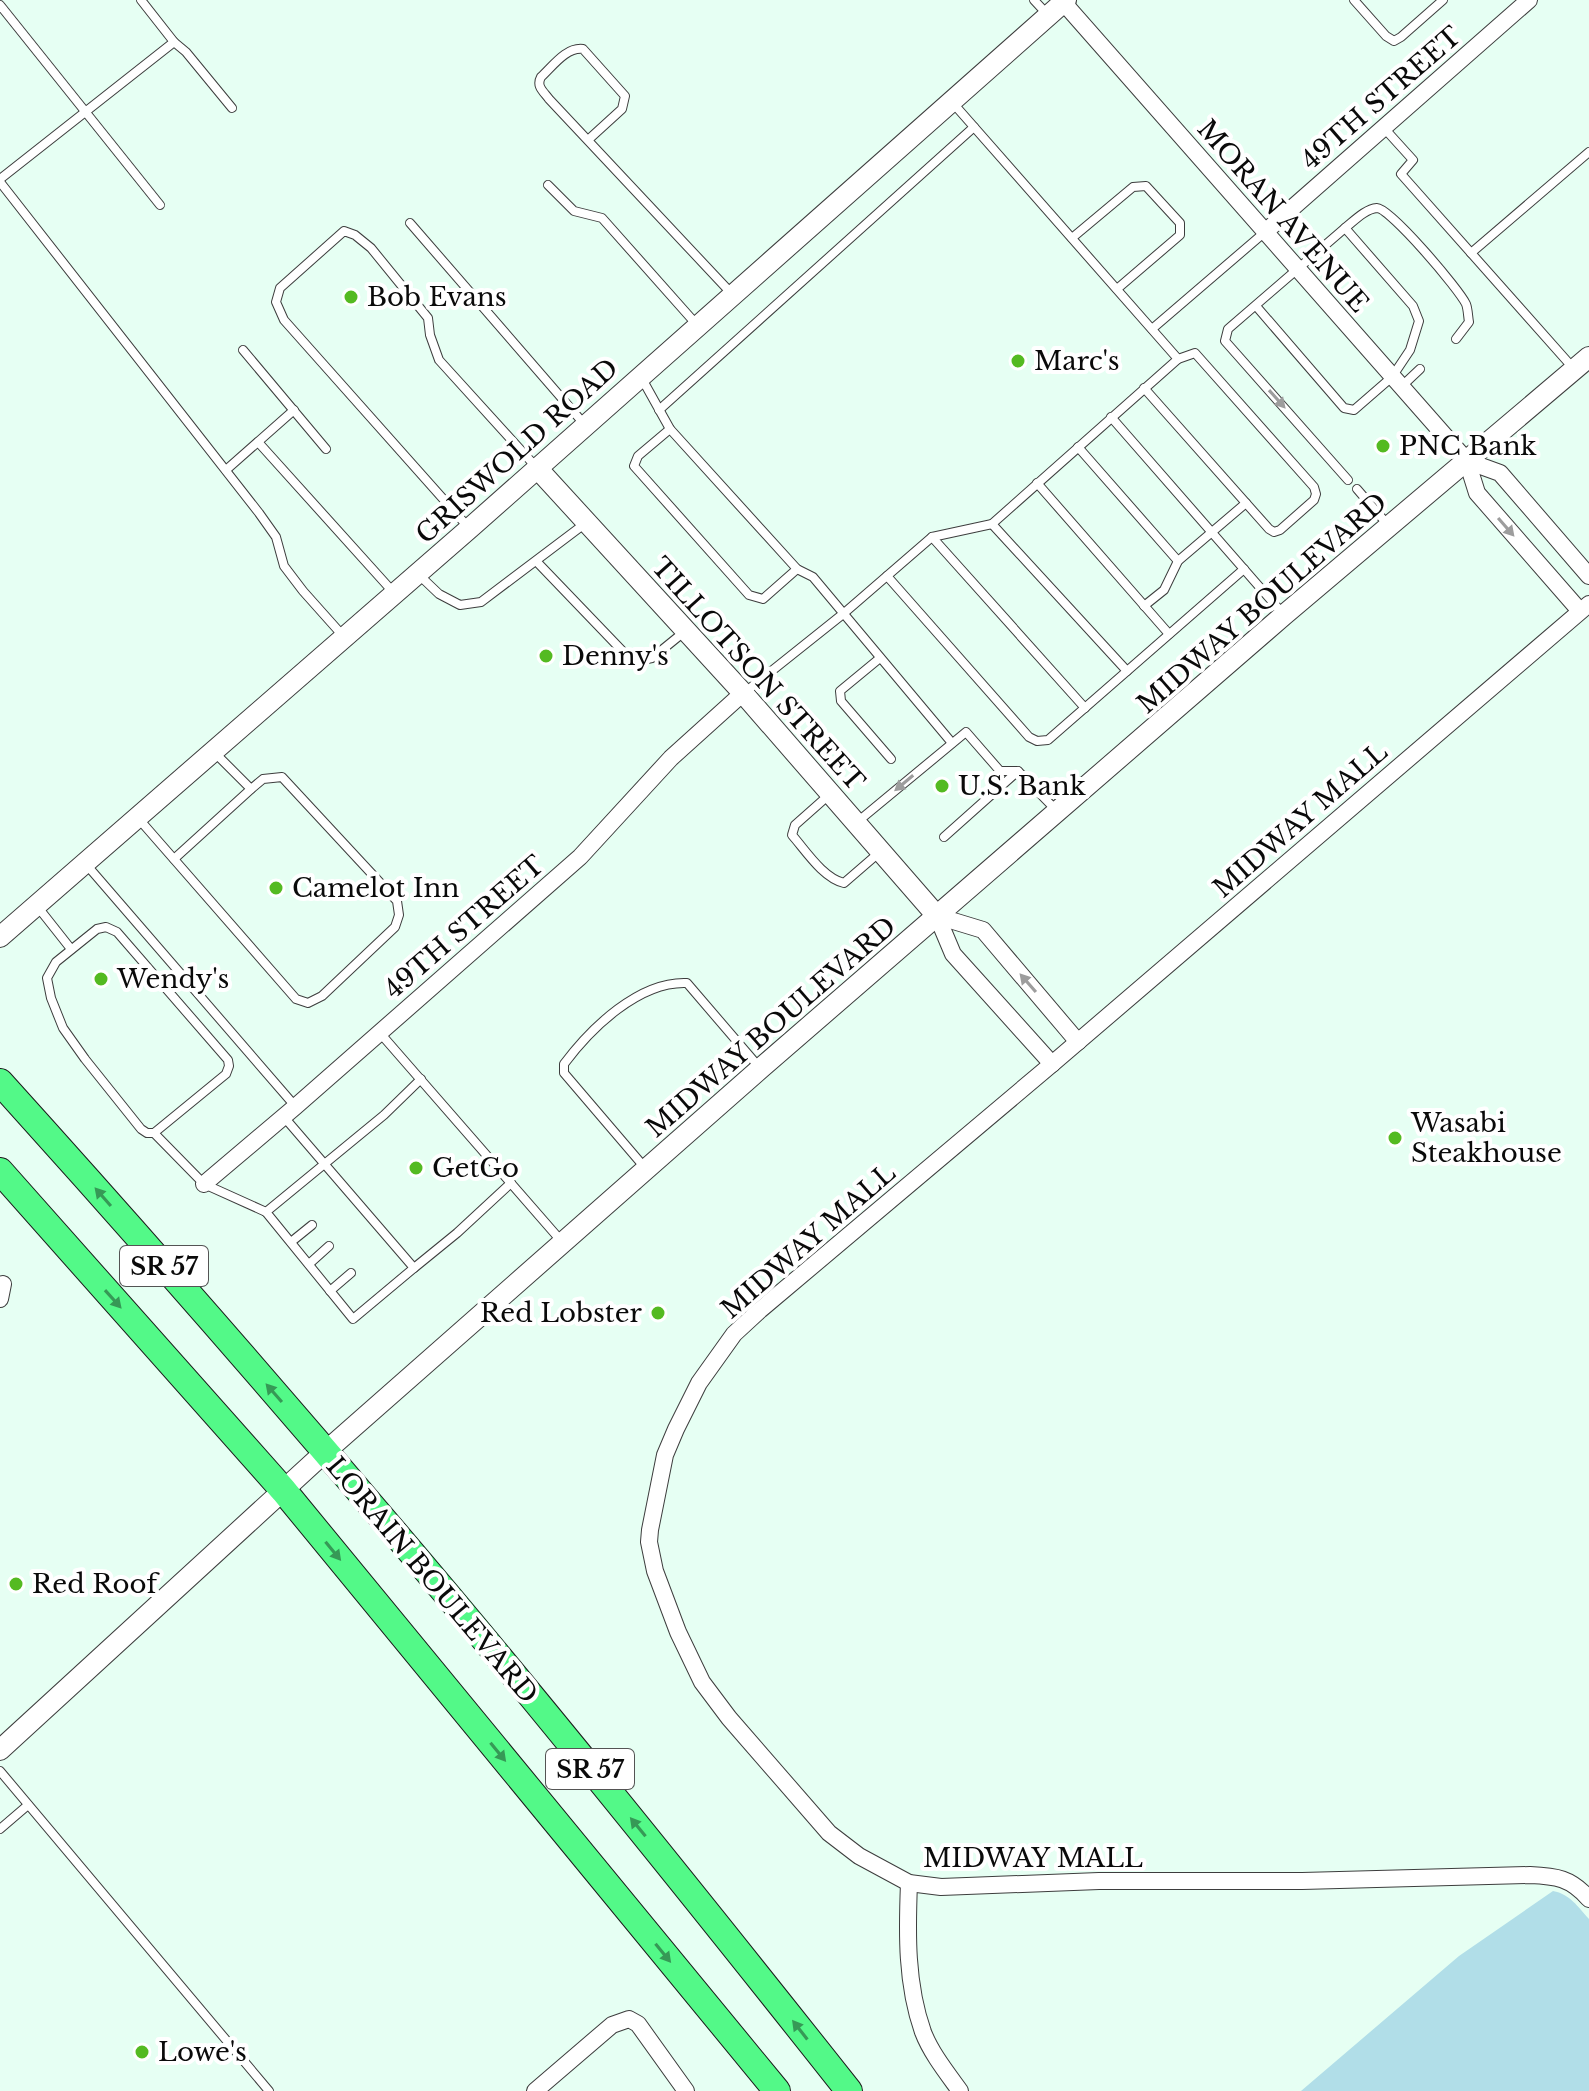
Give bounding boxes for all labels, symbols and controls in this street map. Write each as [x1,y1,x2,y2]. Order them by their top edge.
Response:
street label: 49TH STREET [1295,20,1467,176]
street label: MORAN AVENUE [1191,113,1375,319]
place label: Bob Evans [367,281,507,313]
marker: Bob Evans [342,288,360,306]
place label: Marc's [1034,345,1120,377]
street label: GRISWOLD ROAD [409,352,625,550]
marker: Marc's [1009,352,1027,370]
one-way arrow [1268,389,1285,409]
place label: PNC Bank [1399,430,1537,462]
marker: PNC Bank [1374,437,1392,455]
street label: MIDWAY BOULEVARD [1131,486,1393,720]
one-way arrow [1497,517,1514,537]
street label: TILLOTSON STREET [645,551,871,797]
place label: Denny's [562,640,669,672]
marker: Denny's [537,647,555,665]
street label: MIDWAY MALL [1206,736,1394,904]
place label: U.S. Bank [958,770,1086,802]
one-way arrow [894,774,914,791]
marker: U.S. Bank [933,777,951,795]
street label: 49TH STREET [378,849,550,1005]
place label: Camelot Inn [292,872,460,904]
marker: Camelot Inn [267,879,285,897]
street label: MIDWAY BOULEVARD [640,910,902,1144]
place label: Wendy's [116,963,229,995]
marker: Wendy's [92,970,110,988]
one-way arrow [1019,973,1037,992]
place label: Wasabi Steakhouse [1410,1107,1562,1169]
marker: Wasabi Steakhouse [1386,1129,1404,1147]
place label: GetGo [432,1152,519,1184]
street label: MIDWAY MALL [714,1157,902,1325]
marker: GetGo [407,1159,425,1177]
one-way arrow [95,1188,113,1207]
road number: SR 57 [120,1246,208,1286]
one-way arrow [104,1288,121,1308]
place label: Red Lobster [480,1297,643,1329]
marker: Red Lobster [649,1304,667,1322]
one-way arrow [266,1384,283,1404]
street label: LORAIN BOULEVARD [320,1450,544,1710]
one-way arrow [324,1541,341,1561]
place label: Red Roof [32,1568,160,1600]
marker: Red Roof [7,1575,25,1593]
one-way arrow [489,1742,506,1762]
road number: SR 57 [546,1749,634,1789]
one-way arrow [630,1817,646,1837]
street label: MIDWAY MALL [923,1842,1143,1874]
one-way arrow [654,1943,671,1963]
one-way arrow [793,2020,809,2040]
place label: Lowe's [158,2036,247,2068]
marker: Lowe's [133,2043,151,2061]

